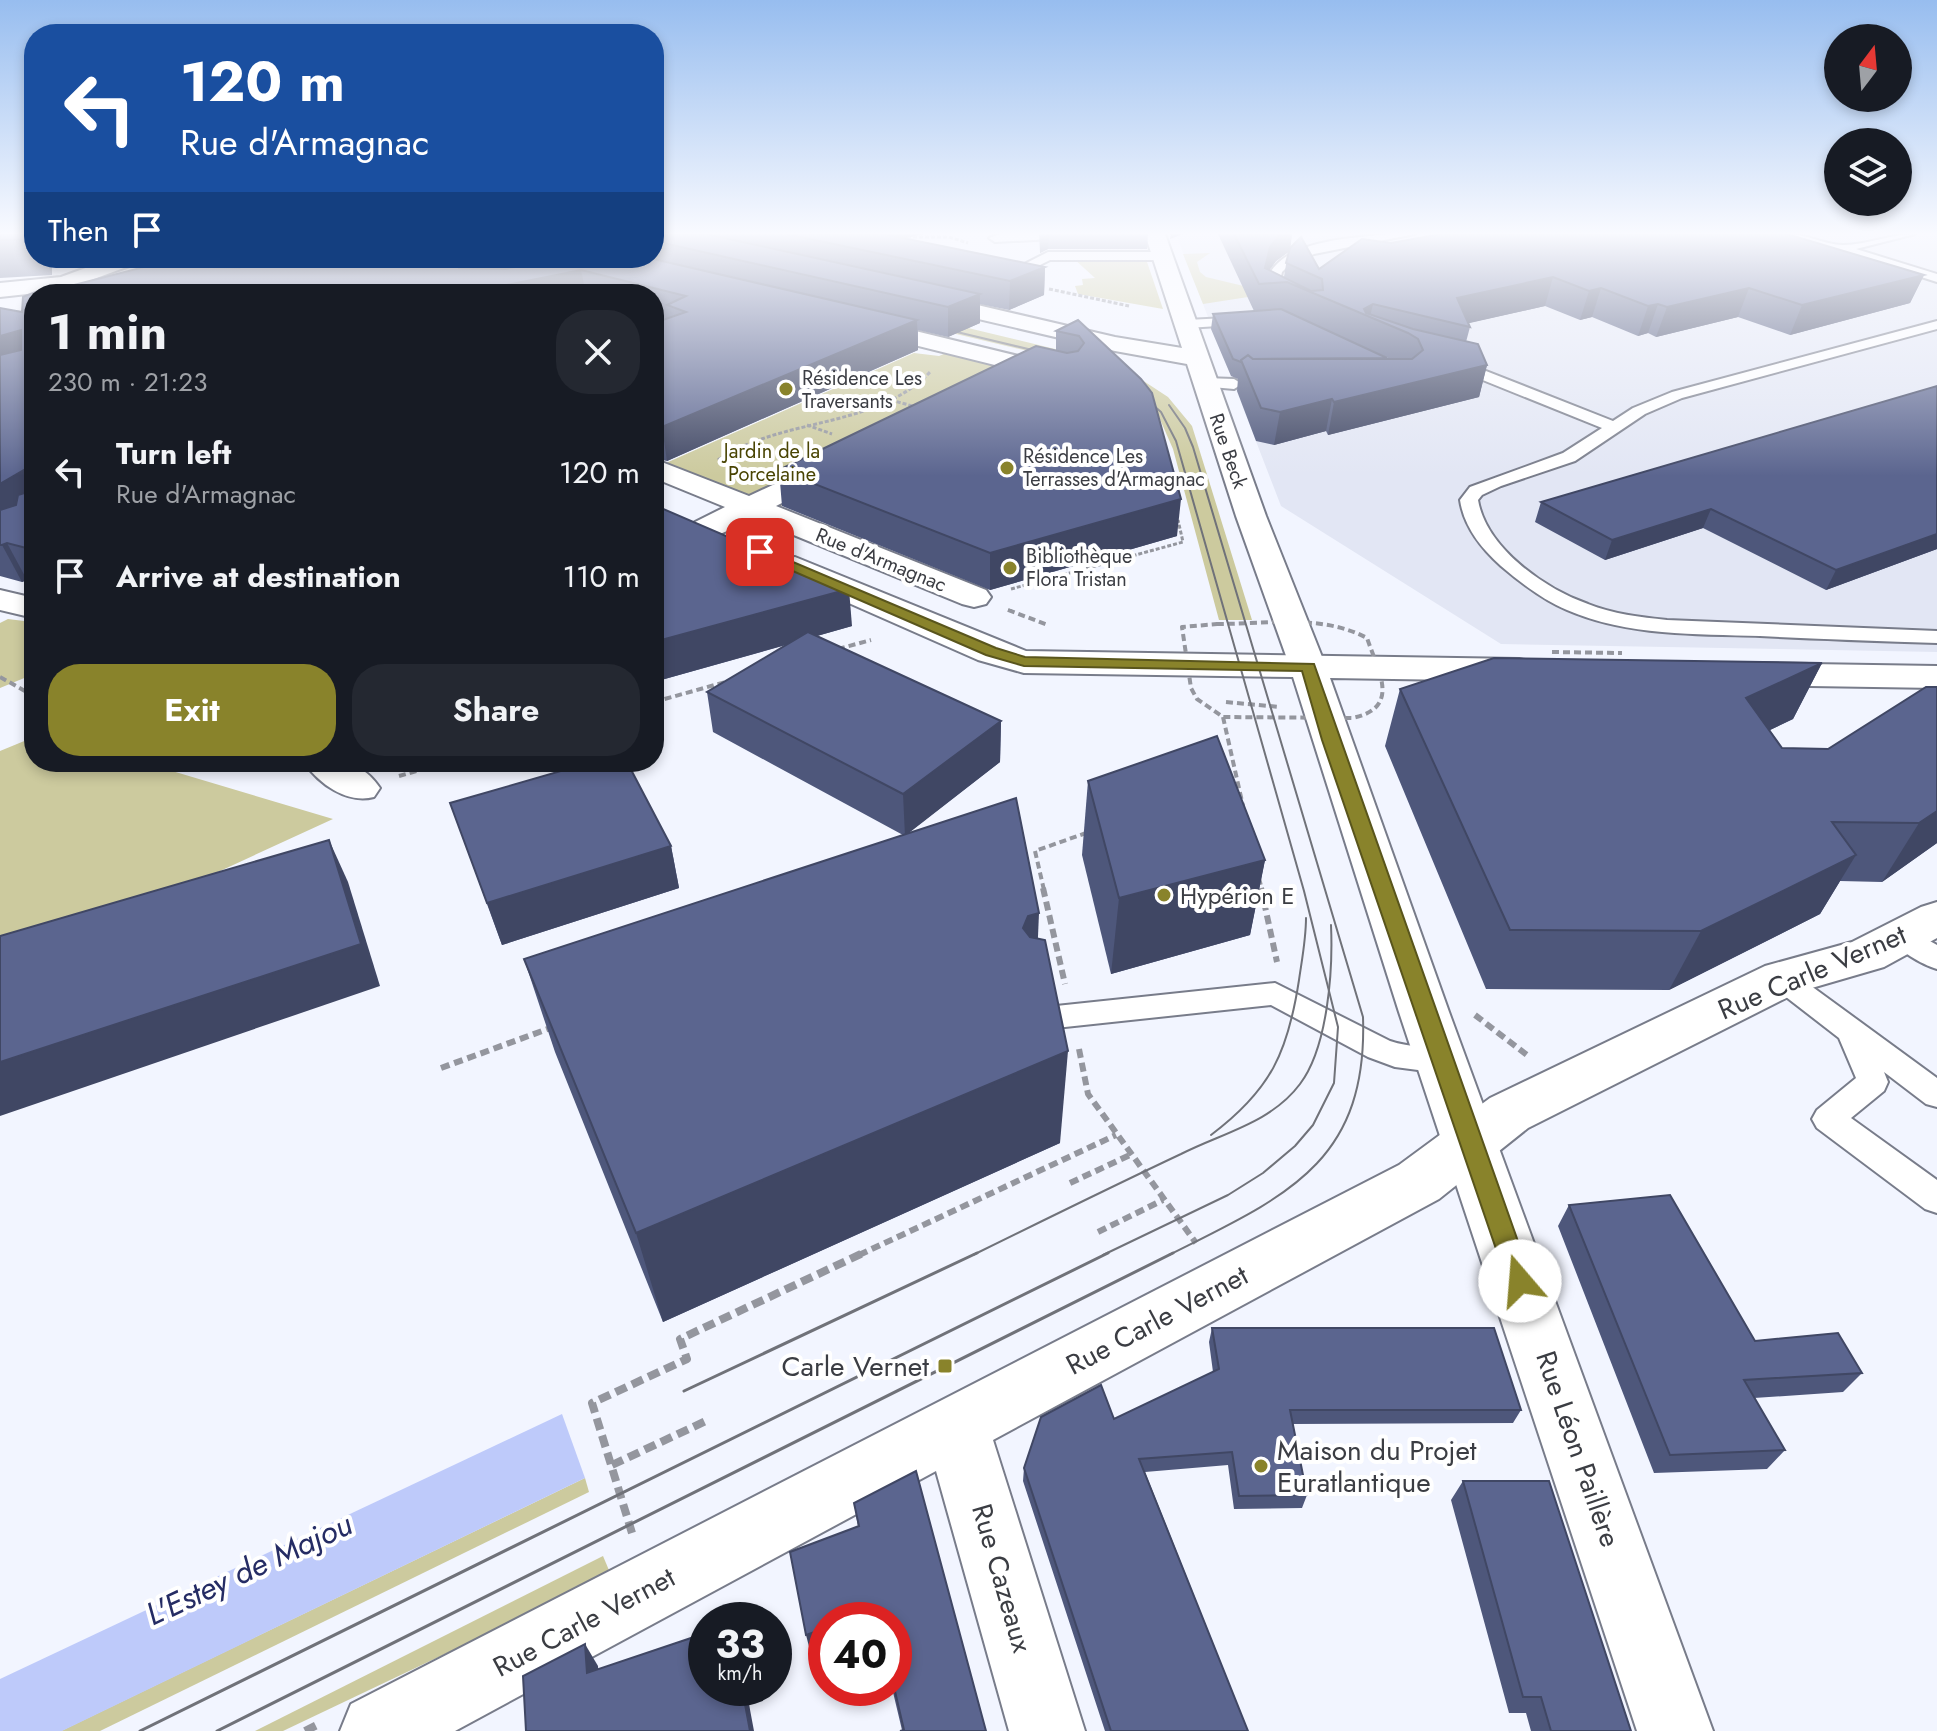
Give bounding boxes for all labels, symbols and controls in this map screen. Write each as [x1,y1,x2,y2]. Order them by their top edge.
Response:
north arrow [1824,24,1912,112]
map controls [1824,24,1912,216]
text: 120 m [180,41,345,122]
icon: left [48,56,152,160]
text: Rue d'Armagnac [180,116,429,168]
button: layers [1824,128,1912,216]
icon: arrive [125,208,169,252]
text: Then [48,209,109,252]
text: 1 min [48,298,167,367]
button: close [556,310,640,394]
text: 230 m · 21:23 [48,363,207,401]
place label: Résidence Les Traversants [802,364,922,416]
marker: Résidence Les Traversants [777,380,795,398]
street label: Rue Beck [1202,409,1254,493]
text: Turn left [116,432,231,475]
park label: Jardin de la Porcelaine [721,437,820,489]
place label: Résidence Les Terrasses d'Armagnac [1023,442,1205,494]
icon: left [48,450,92,494]
text: 120 m [559,451,640,494]
marker: Résidence Les Terrasses d'Armagnac [998,459,1016,477]
text: Rue d'Armagnac [116,475,296,513]
pin [726,518,794,586]
street label: Rue d'Armagnac [811,521,951,599]
icon: arrive [738,530,782,574]
place label: Bibliothèque Flora Tristan [1026,542,1132,594]
icon: arrive [48,554,92,598]
text: Arrive at destination [116,555,401,598]
text: 110 m [563,555,640,598]
marker: Bibliothèque Flora Tristan [1001,559,1019,577]
button: Exit [48,664,336,756]
button: Share [352,664,640,756]
place label: Hypérion E [1180,878,1294,913]
marker: Hypérion E [1155,886,1173,904]
street label: Rue Carle Vernet [1712,914,1913,1030]
position arrow [1478,1239,1562,1323]
street label: Rue Carle Vernet [1059,1255,1256,1385]
place label: Carle Vernet [781,1346,929,1387]
street label: Rue Léon Paillère [1525,1346,1631,1552]
marker: Carle Vernet [936,1357,954,1375]
place label: Maison du Projet Euratlantique [1277,1430,1477,1503]
marker: Maison du Projet Euratlantique [1252,1457,1270,1475]
street label: Rue Cazeaux [961,1499,1043,1657]
water label: L'Estey de Majou [138,1501,360,1637]
street label: Rue Carle Vernet [486,1557,683,1687]
speed limit sign: 40 [808,1602,912,1706]
text: 33 [715,1615,765,1673]
text: km/h [717,1659,763,1688]

